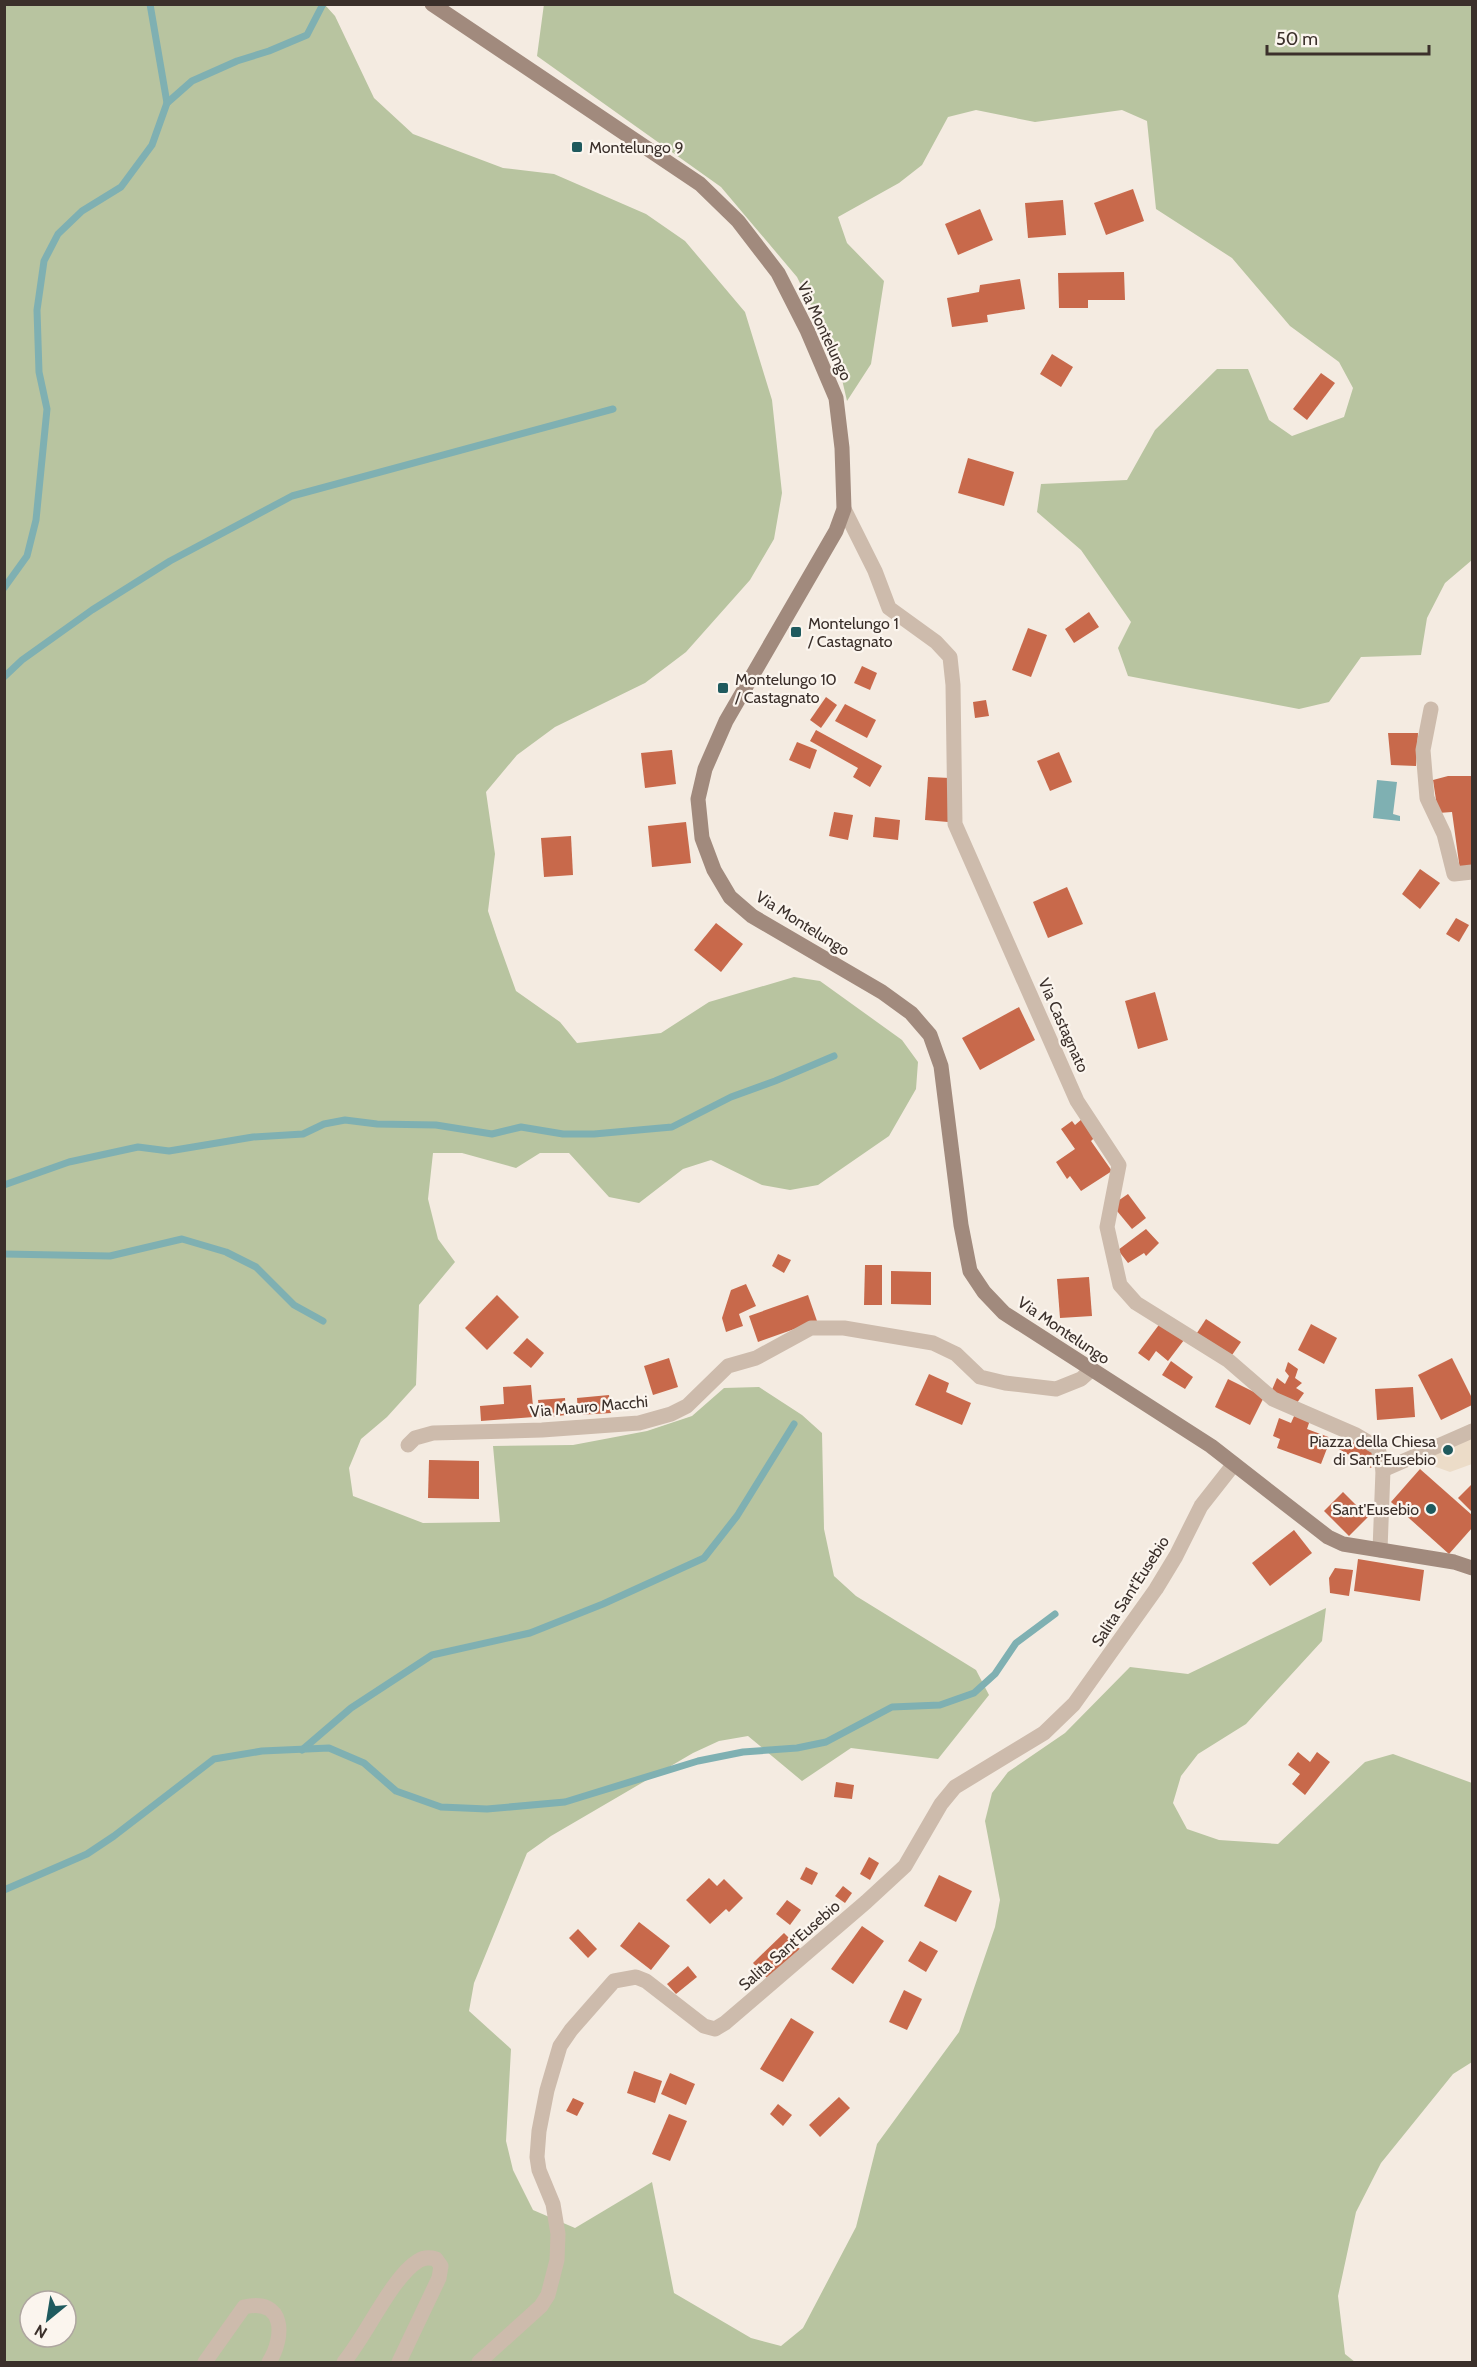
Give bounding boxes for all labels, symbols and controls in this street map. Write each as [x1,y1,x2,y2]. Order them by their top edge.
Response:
scale bar [1267,18,1429,56]
text: 50 m [1276,28,1318,50]
place label: Montelungo 9 [589,138,684,157]
marker: Montelungo 9 [570,140,584,154]
street label: Via Montelungo [793,279,856,384]
place label: Montelungo 1 / Castagnato [807,614,899,651]
marker: Montelungo 1 / Castagnato [789,625,803,639]
place label: Montelungo 10 / Castagnato [734,670,837,707]
marker: Montelungo 10 / Castagnato [716,681,730,695]
street label: Via Montelungo [752,887,853,960]
street label: Via Castagnato [1034,975,1093,1075]
street label: Via Montelungo [1014,1293,1114,1368]
street label: Via Mauro Macchi [529,1392,649,1421]
place label: Piazza della Chiesa di Sant'Eusebio [1309,1432,1436,1469]
marker: Piazza della Chiesa di Sant'Eusebio [1441,1443,1455,1457]
place label: Sant'Eusebio [1332,1500,1419,1519]
marker: Sant'Eusebio [1424,1502,1438,1516]
street label: Salita Sant'Eusebio [1088,1532,1173,1650]
street label: Salita Sant'Eusebio [735,1896,844,1994]
north arrow [18,2289,78,2349]
text: N [31,2321,50,2343]

